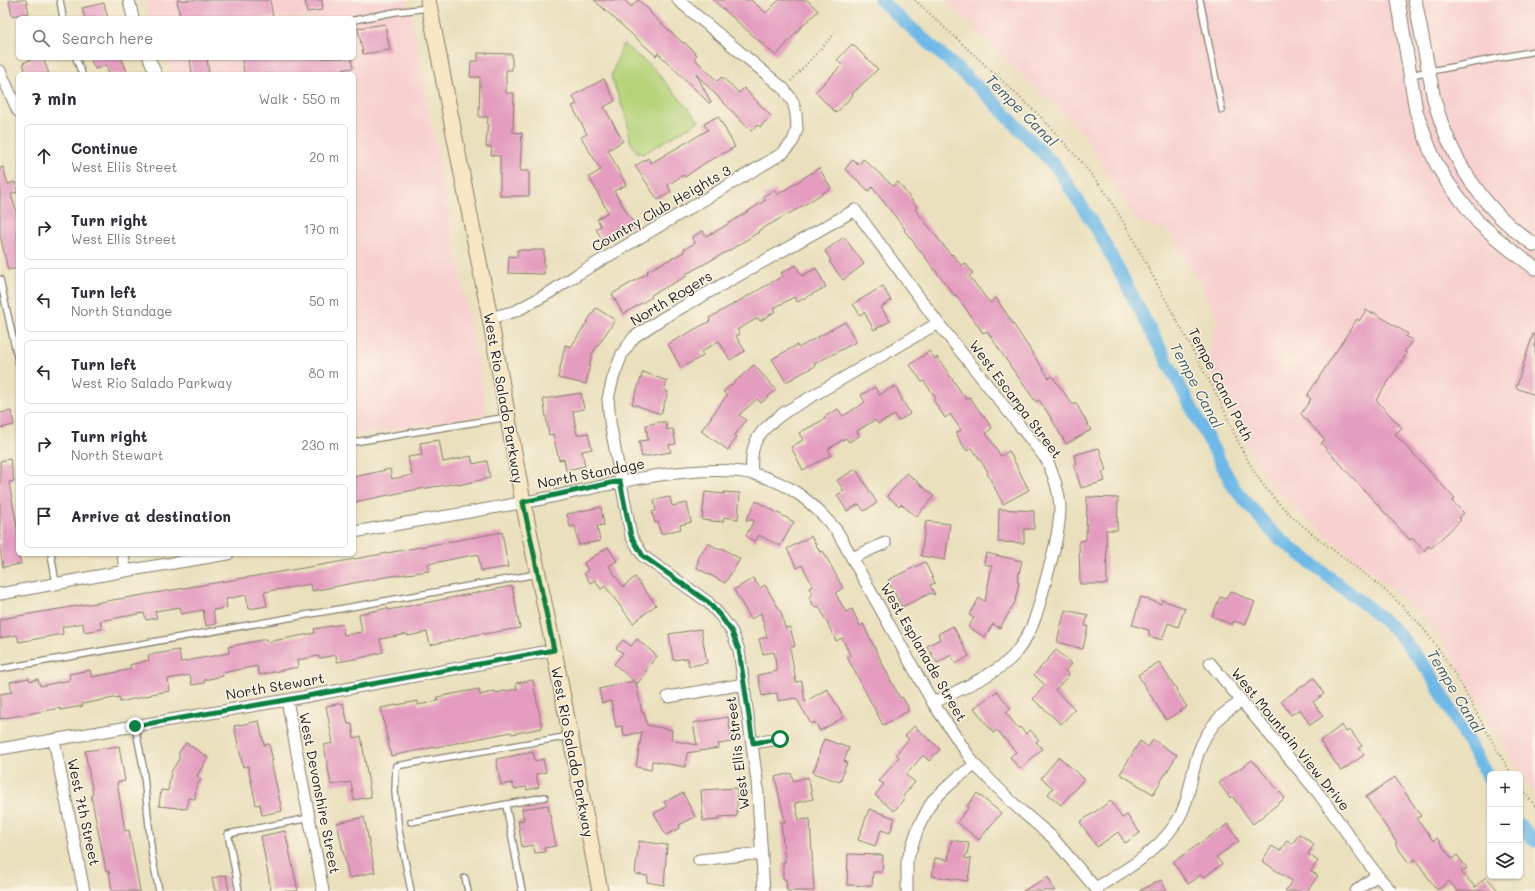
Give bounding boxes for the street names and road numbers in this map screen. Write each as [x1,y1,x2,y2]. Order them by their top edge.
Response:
street label: Country Club Heights 3 [588,160,734,256]
street label: North Rogers [627,266,715,330]
street label: West Rio Salado Parkway [480,311,528,485]
street label: Tempe Canal Path [1185,325,1257,443]
street label: West Escarpa Street [965,336,1067,462]
street label: North Standage [536,453,646,493]
street label: West Esplanade Street [876,579,972,725]
street label: West Mountain View Drive [1227,663,1355,815]
street label: West Rio Salado Parkway [547,665,599,839]
street label: North Stewart [224,668,326,704]
street label: West Ellis Street [721,695,753,811]
street label: West Devonshire Street [295,711,345,875]
street label: West 7th Street [63,757,105,867]

